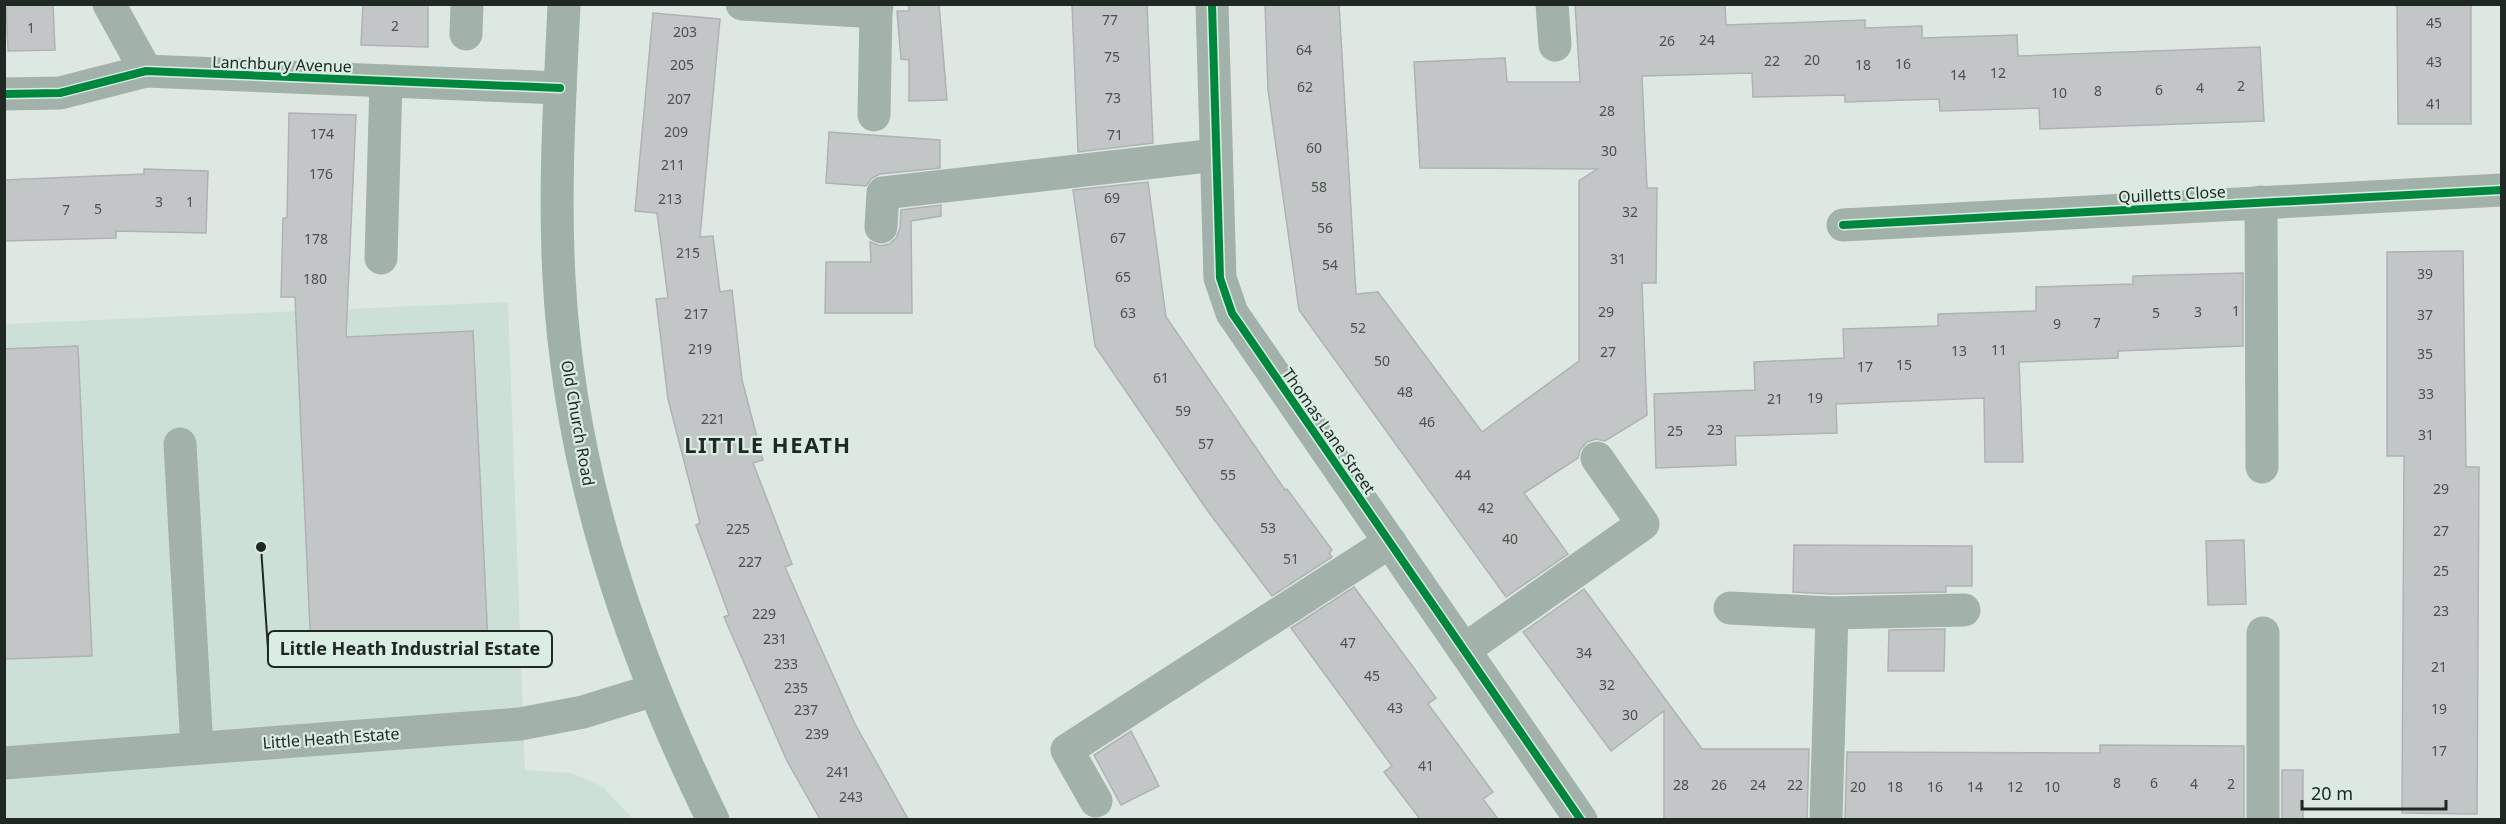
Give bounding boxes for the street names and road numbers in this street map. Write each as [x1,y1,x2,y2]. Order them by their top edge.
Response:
street label: Lanchbury Avenue [212,51,352,77]
street label: Quilletts Close [2118,180,2226,208]
street label: Old Church Road [556,359,600,487]
street label: Thomas Lane Street [1277,364,1381,499]
street label: Little Heath Estate [262,722,400,754]

